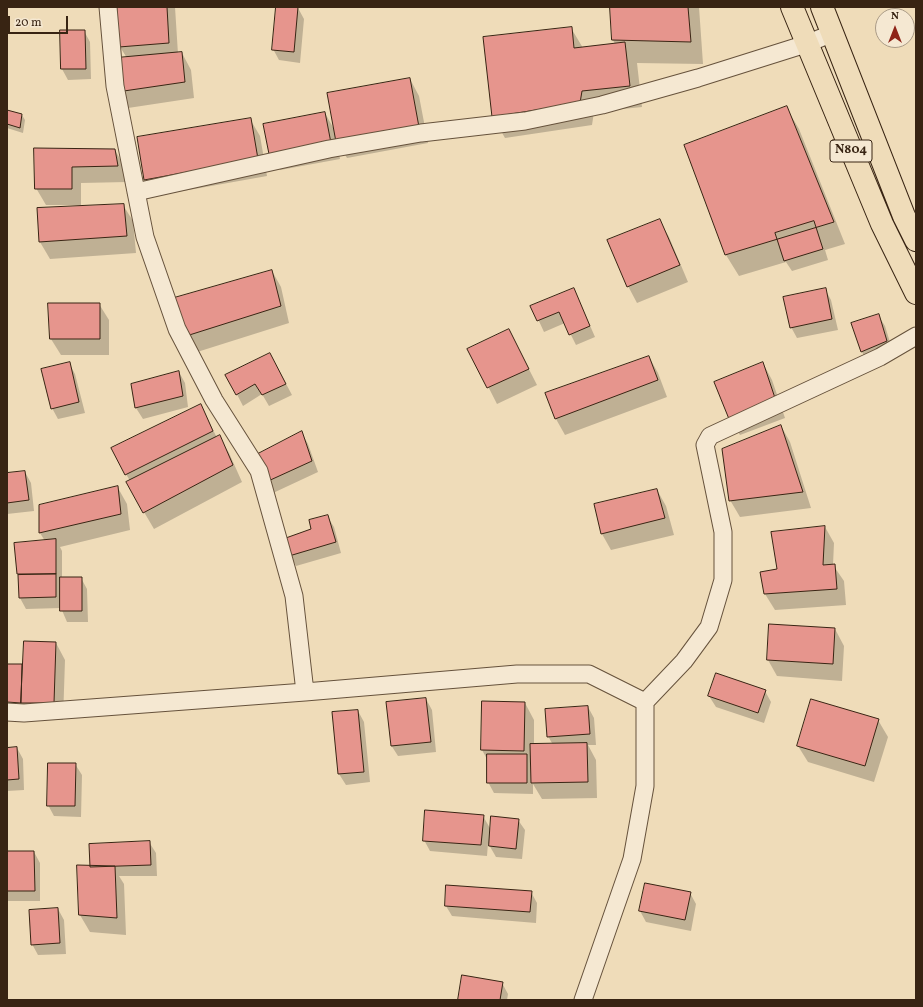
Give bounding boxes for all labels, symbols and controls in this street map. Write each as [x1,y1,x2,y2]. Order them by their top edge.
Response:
scale bar [10,8,70,34]
north arrow [875,8,915,48]
text: N [891,9,899,24]
text: 20 m [15,15,42,31]
road number: N804 [830,140,872,162]

